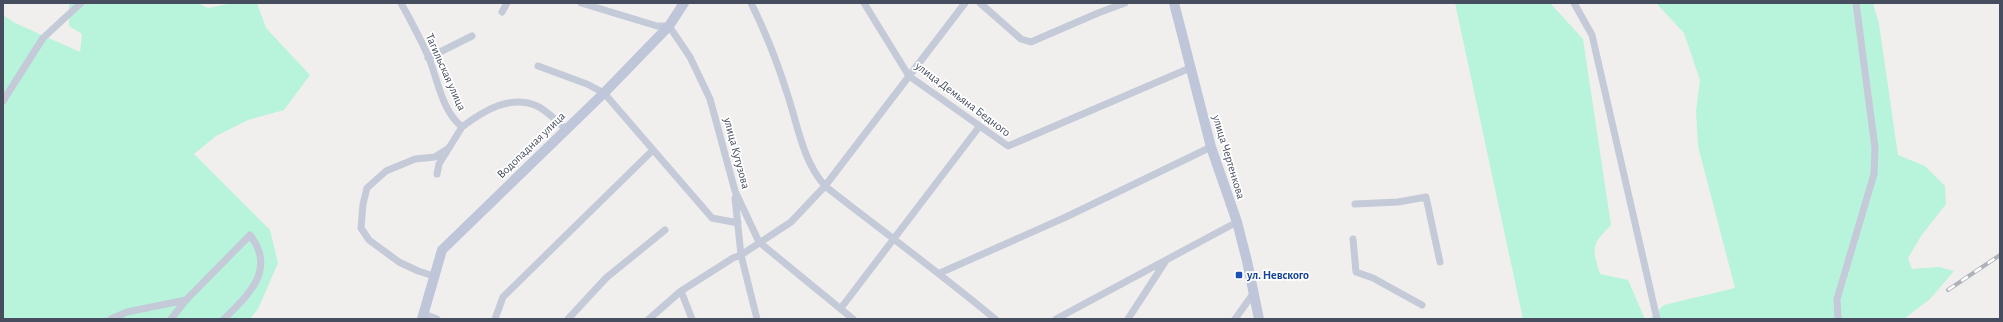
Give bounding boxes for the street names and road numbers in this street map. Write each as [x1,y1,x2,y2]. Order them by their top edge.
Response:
street label: Тагильская улица [423,32,469,113]
street label: улица Демьяна Бедного [912,59,1013,139]
street label: Водопадная улица [495,109,568,181]
street label: улица Чертенкова [1209,113,1248,201]
street label: улица Кутузова [720,115,752,191]

